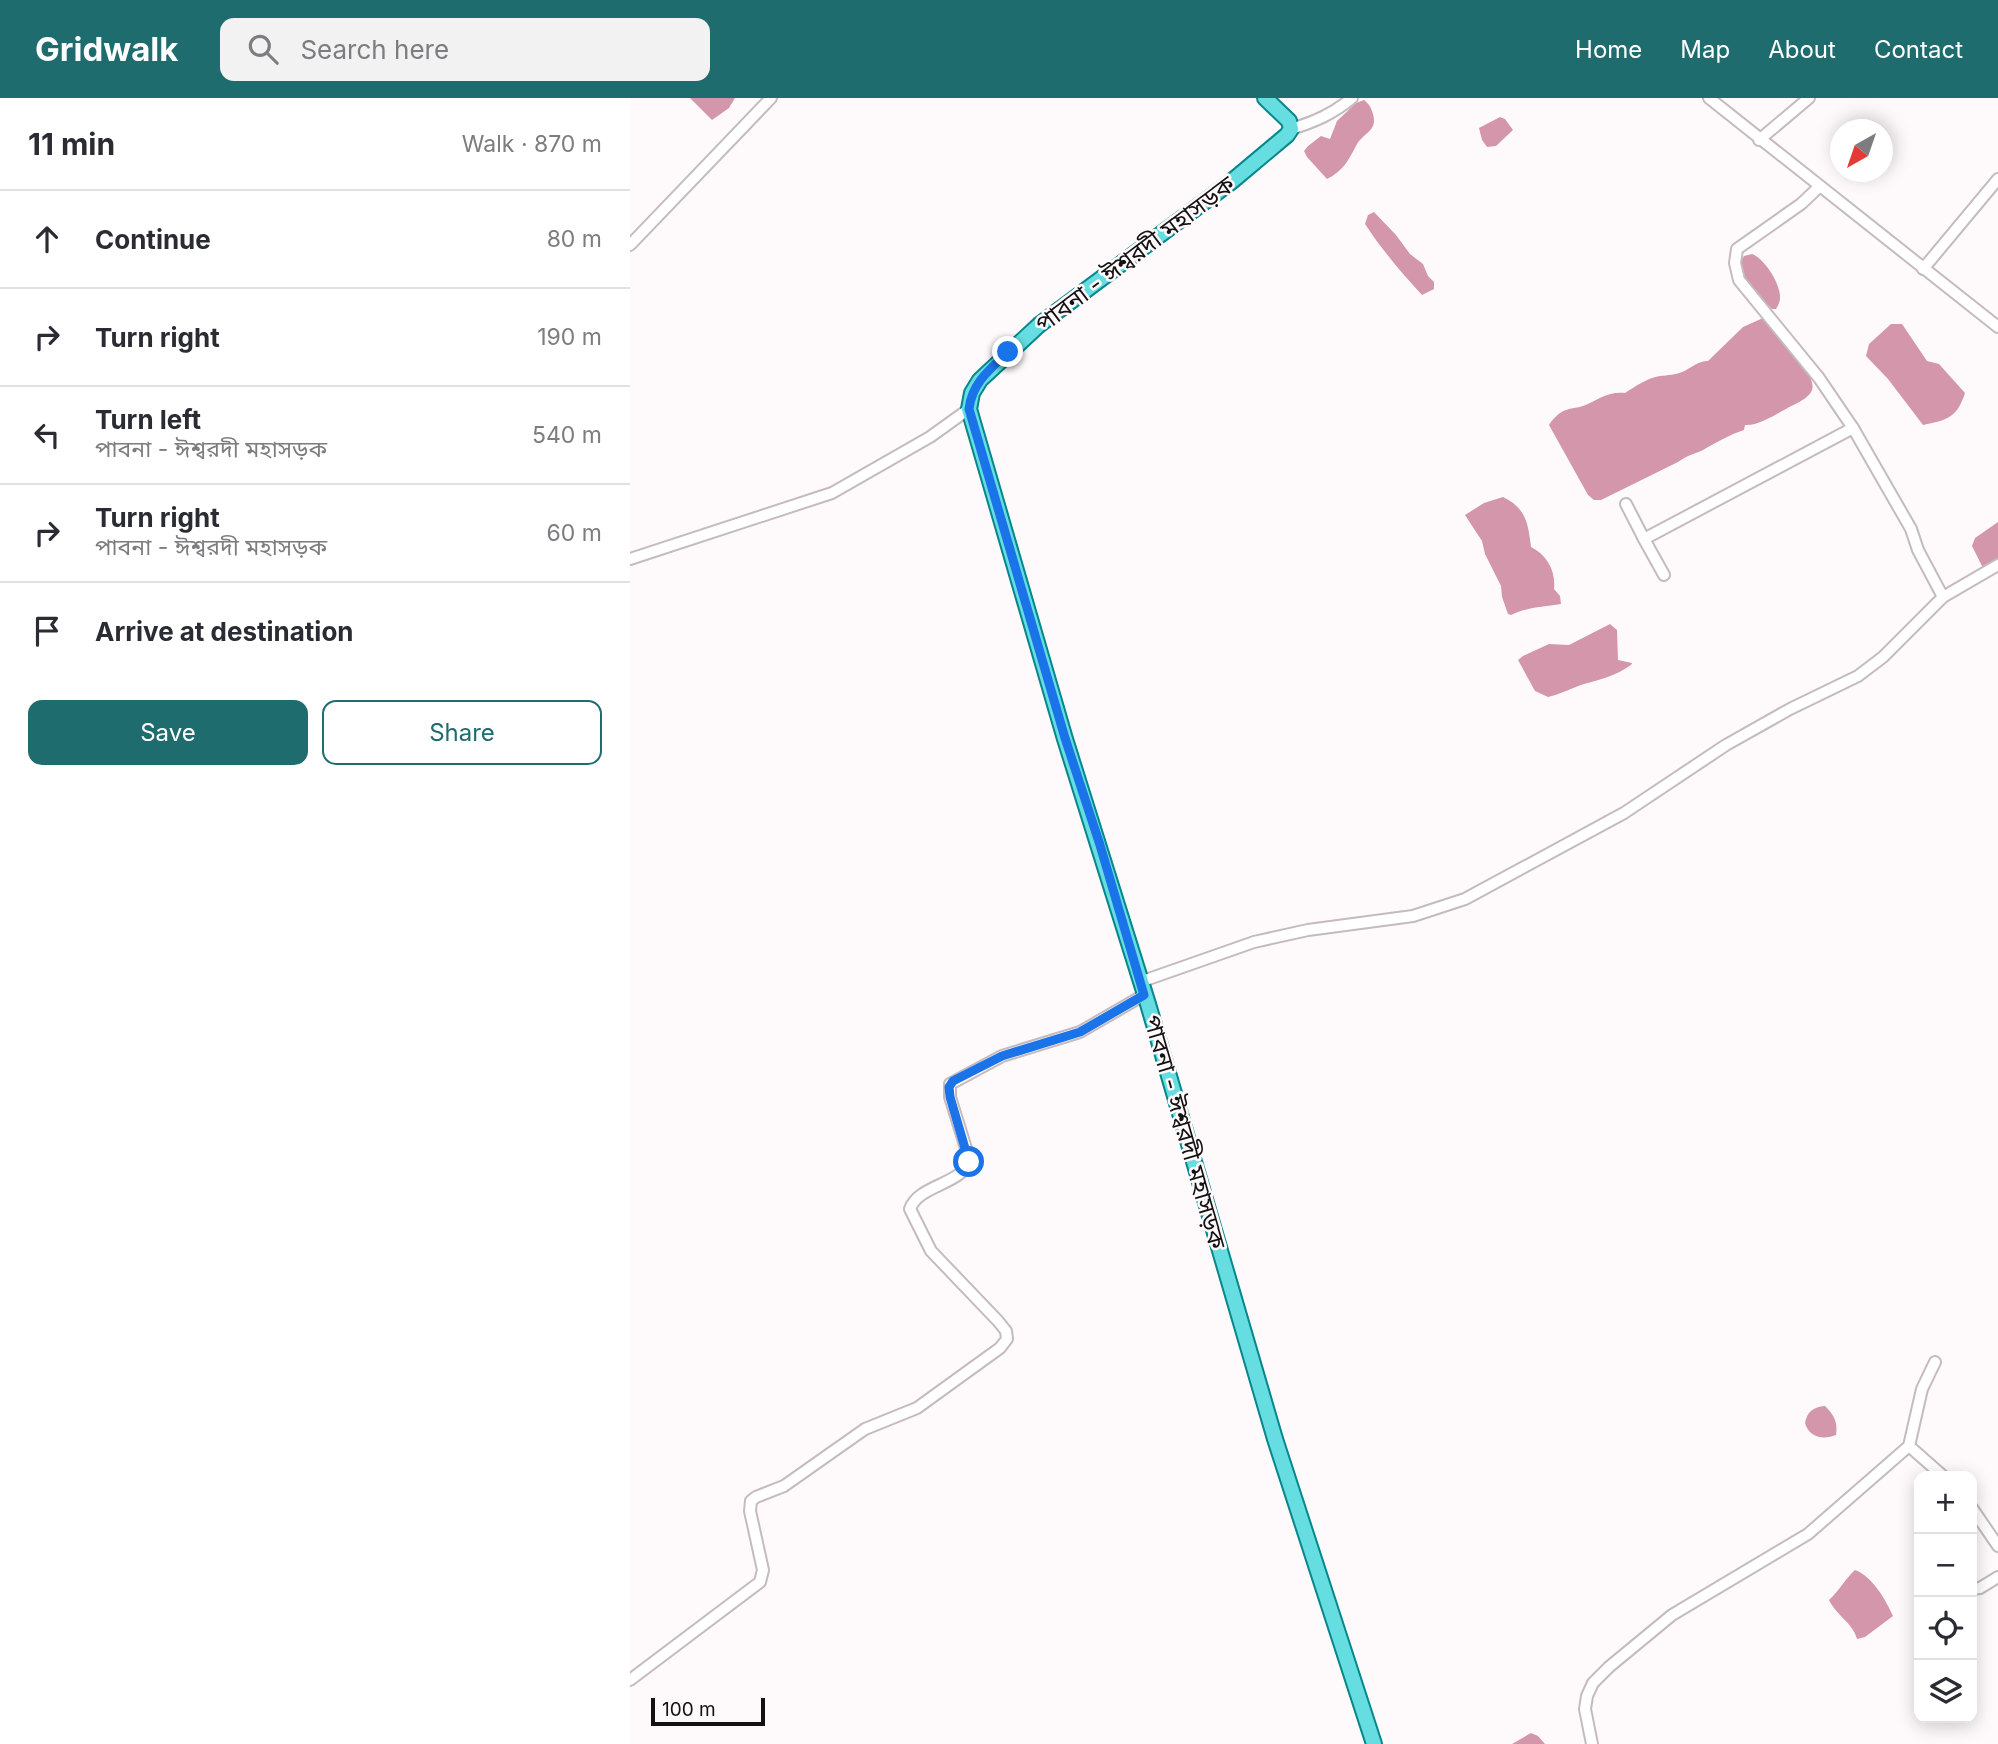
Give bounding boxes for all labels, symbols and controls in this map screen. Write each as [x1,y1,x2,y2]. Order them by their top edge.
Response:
search box [220,18,710,81]
text: Gridwalk [35,29,178,69]
icon: search [244,30,282,68]
text: Search here [300,34,449,65]
text: Home [1575,35,1642,64]
text: Map [1680,35,1730,64]
text: About [1768,35,1836,64]
text: Contact [1874,35,1963,64]
north arrow [1830,119,1893,182]
text: 11 min [28,126,115,162]
text: Walk · 870 m [462,130,602,158]
street label: পাবনা - ঈশ্বরদী মহাসড়ক [1030,169,1241,338]
icon: ahead [28,220,66,258]
text: Continue [95,224,211,255]
text: 80 m [547,225,602,253]
icon: right [28,318,66,356]
text: Turn right [95,322,220,353]
text: 190 m [537,323,602,351]
route end [992,336,1023,367]
text: Turn left [95,404,201,435]
icon: left [28,416,66,454]
text: 540 m [532,421,602,449]
text: পাবনা - ঈশ্বরদী মহাসড়ক [95,435,327,463]
text: Turn right [95,502,220,533]
icon: right [28,514,66,552]
text: 60 m [547,519,602,547]
text: পাবনা - ঈশ্বরদী মহাসড়ক [95,533,327,561]
icon: arrive [28,612,66,650]
text: Arrive at destination [95,616,354,647]
button: Save [28,700,308,765]
button: Share [322,700,602,765]
street label: পাবনা - ঈশ্বরদী মহাসড়ক [1138,1012,1232,1253]
route start [953,1146,984,1177]
map controls [1914,1471,1977,1723]
button: + [1914,1471,1977,1534]
button: − [1914,1534,1977,1597]
button: locate [1914,1597,1977,1660]
button: layers [1914,1660,1977,1723]
scale bar [651,1695,765,1727]
text: 100 m [662,1698,716,1721]

